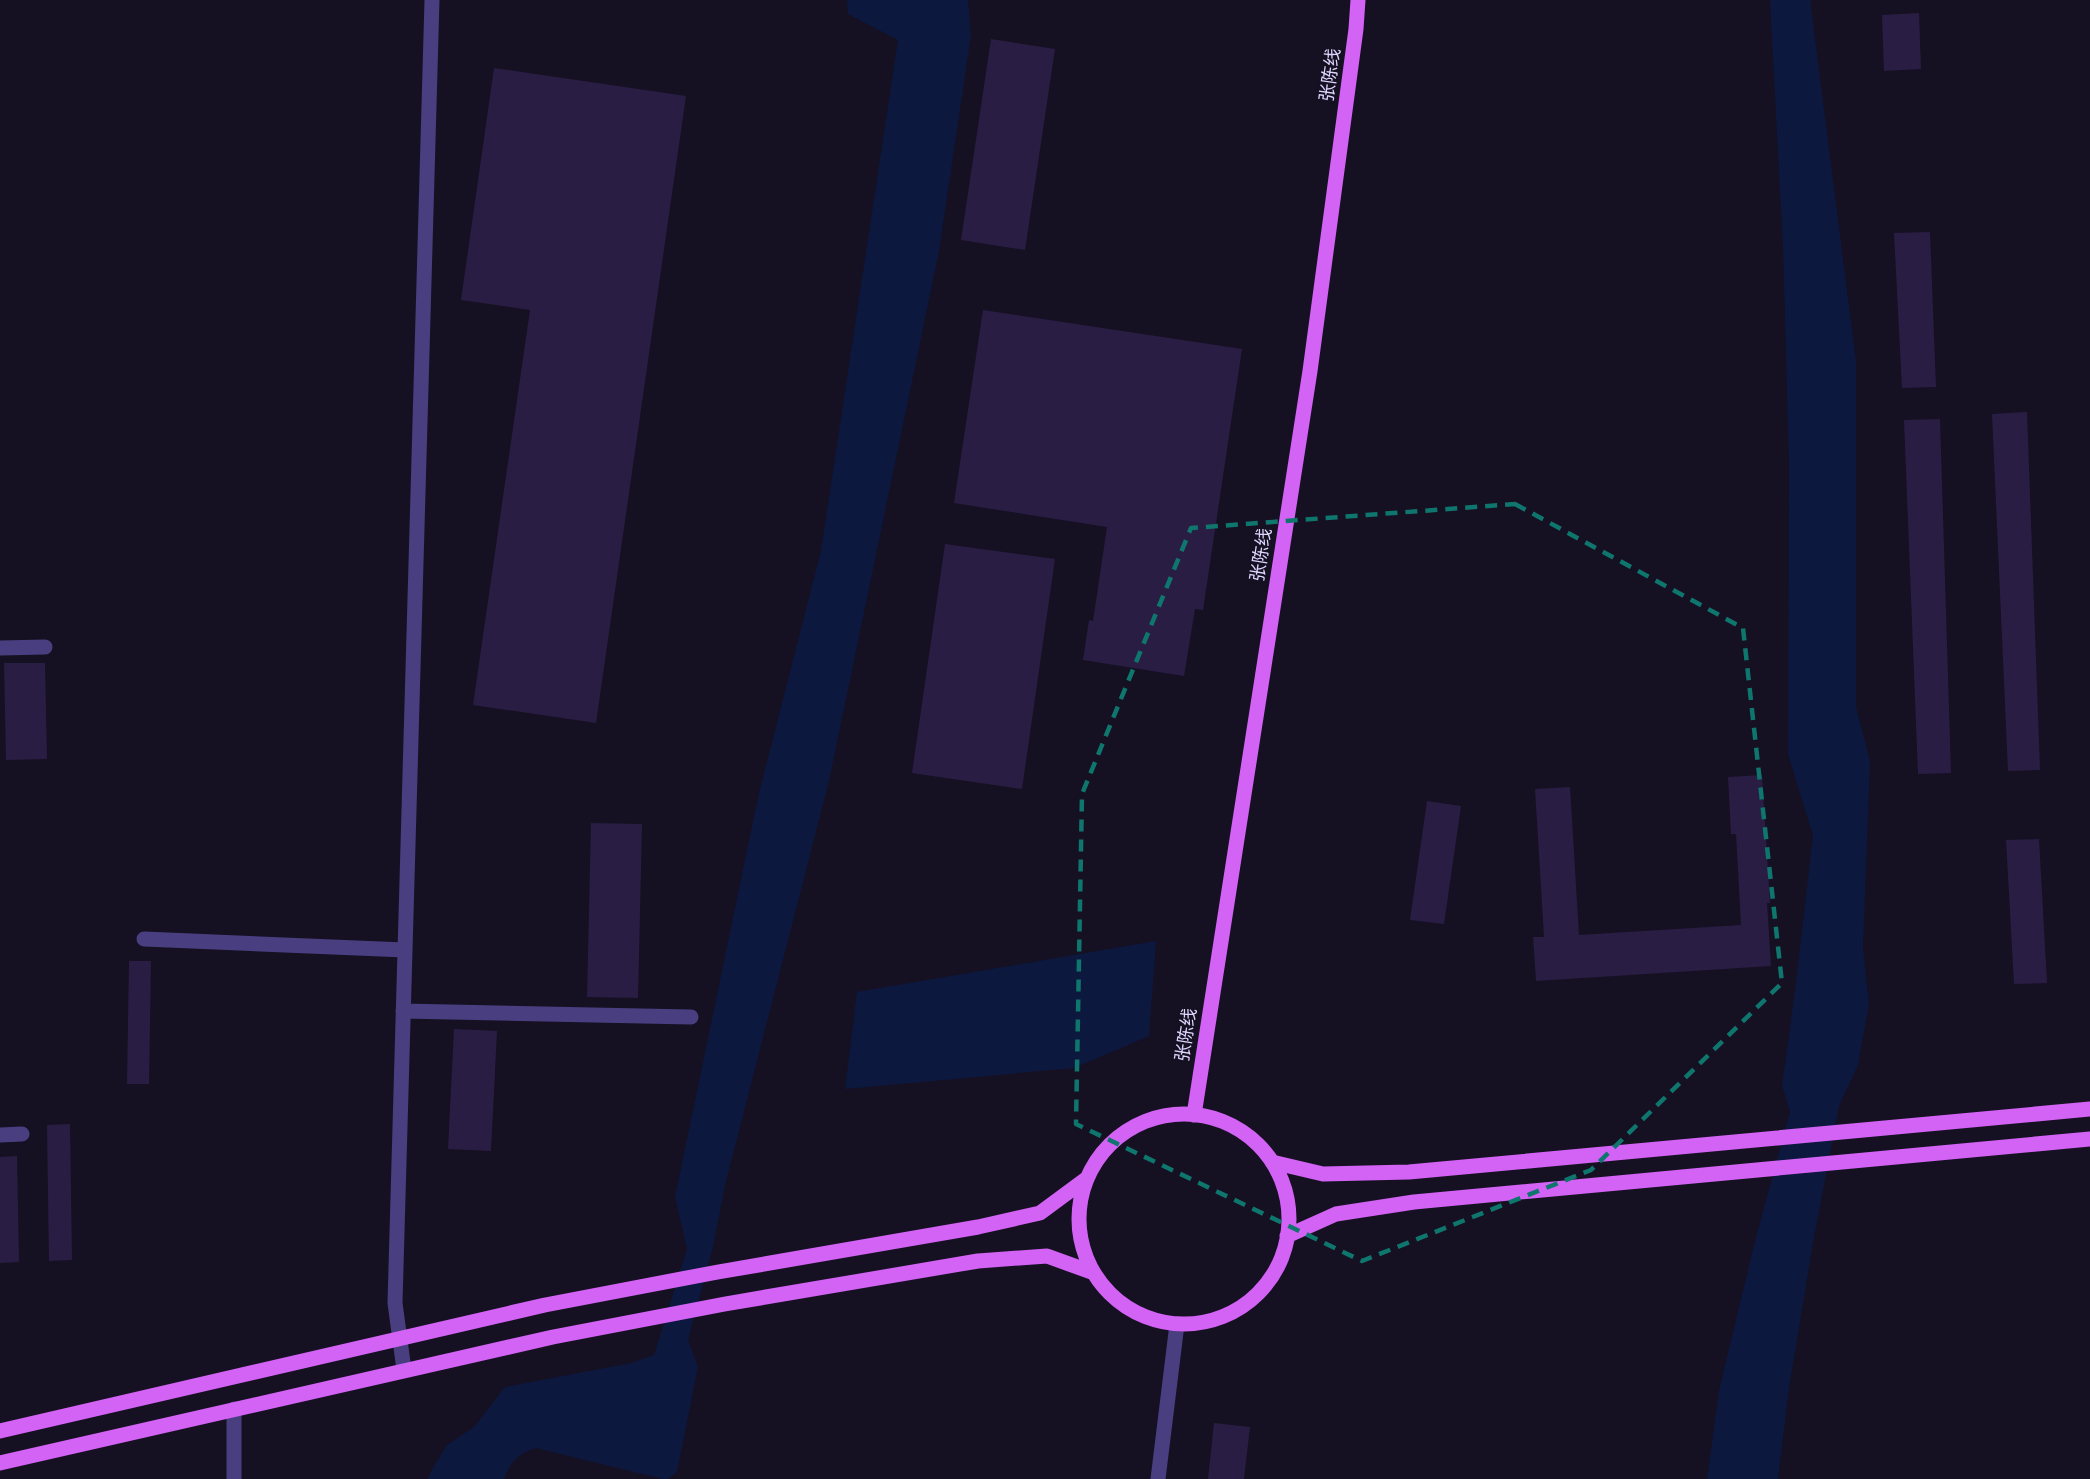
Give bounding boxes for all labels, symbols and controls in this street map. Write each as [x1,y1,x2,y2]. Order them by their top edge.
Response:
street label: 张陈线 [1315,47,1343,103]
street label: 张陈线 [1246,527,1274,583]
street label: 张陈线 [1171,1007,1199,1063]

